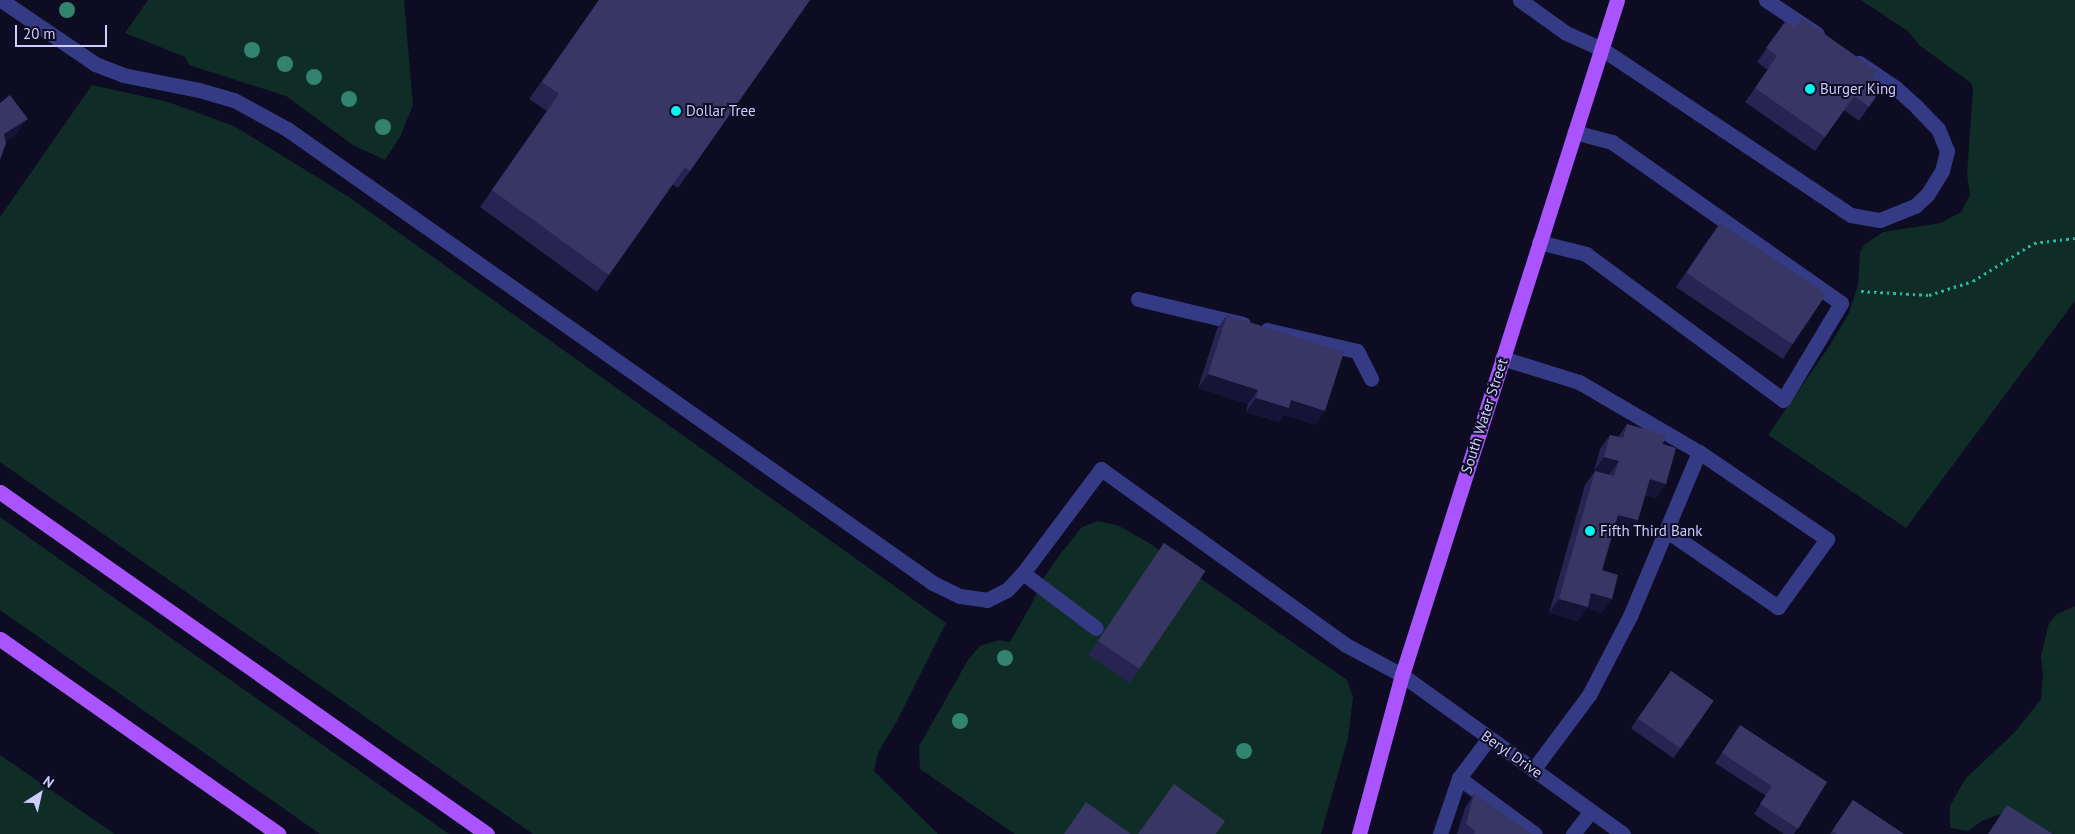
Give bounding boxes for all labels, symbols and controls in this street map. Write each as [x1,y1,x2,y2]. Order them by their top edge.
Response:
scale bar [18,15,110,47]
text: 20 m [23,24,56,43]
place label: Burger King [1820,80,1896,98]
marker: Burger King [1804,83,1816,95]
place label: Dollar Tree [686,102,756,120]
marker: Dollar Tree [670,105,682,117]
street label: South Water Street [1457,356,1511,476]
place label: Fifth Third Bank [1600,522,1703,540]
marker: Fifth Third Bank [1584,525,1596,537]
street label: Beryl Drive [1478,726,1546,782]
north arrow [15,769,65,819]
text: N [40,772,58,792]

